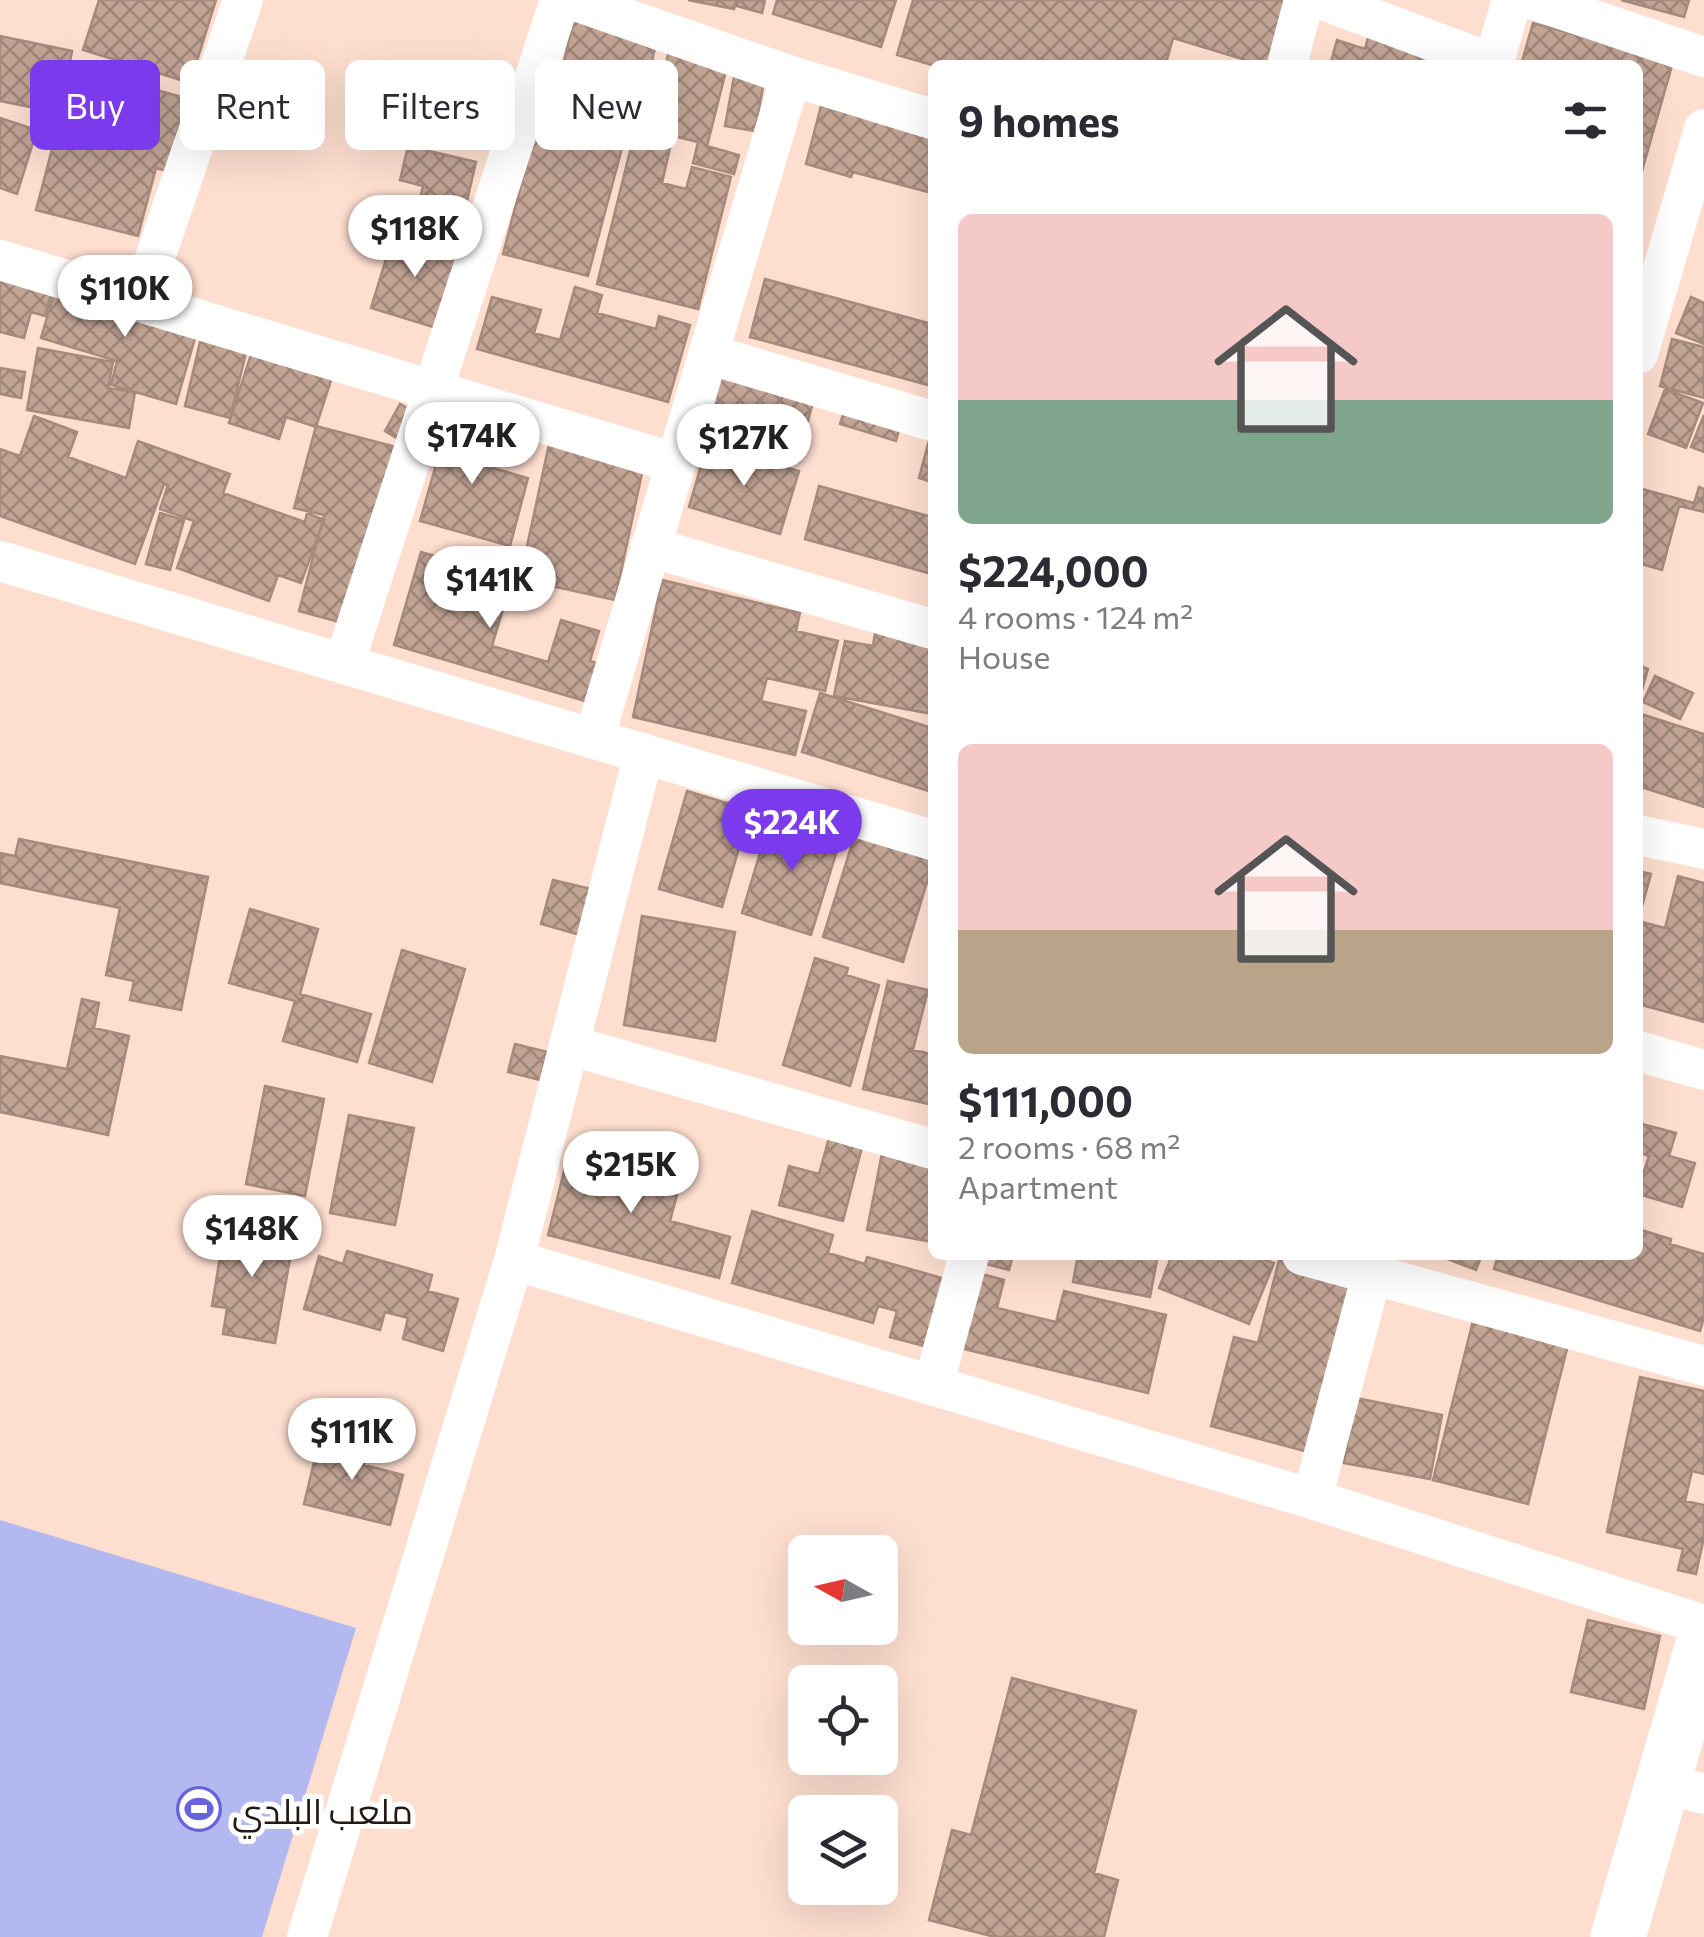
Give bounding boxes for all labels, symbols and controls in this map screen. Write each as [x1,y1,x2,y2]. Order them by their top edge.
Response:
chip: Buy [30,60,160,150]
chip: Rent [180,60,325,150]
chip: Filters [345,60,515,150]
chip: New [535,60,678,150]
icon: filters [1558,93,1613,148]
text: 9 homes [958,94,1120,146]
pin: $118K [345,195,485,280]
text: $118K [370,207,460,247]
pin: $110K [55,255,195,340]
text: $110K [80,267,170,307]
icon: home [1196,279,1376,459]
pin: $174K [402,402,542,487]
pin: $127K [674,404,814,489]
text: $174K [427,414,517,454]
text: $127K [699,416,789,456]
text: $224,000 [958,544,1149,596]
pin: $141K [420,546,560,631]
text: $141K [446,558,534,598]
text: 4 rooms · 124 m² [958,596,1193,636]
text: House [958,636,1050,676]
pin: $224K [722,789,862,874]
text: $224K [744,801,840,841]
icon: home [1196,809,1376,989]
text: $111,000 [958,1074,1133,1126]
text: 2 rooms · 68 m² [958,1126,1180,1166]
pin: $215K [561,1131,701,1216]
text: $215K [585,1143,677,1183]
text: Apartment [958,1166,1118,1206]
pin: $148K [182,1195,322,1280]
text: $148K [205,1207,299,1247]
pin: $111K [282,1398,422,1483]
text: $111K [310,1410,394,1450]
north arrow [788,1535,898,1645]
map controls [788,1535,898,1905]
button: locate [788,1665,898,1775]
sports icon: ملعب البلدي [176,1786,222,1832]
place label: ملعب البلدي [232,1788,413,1839]
button: layers [788,1795,898,1905]

